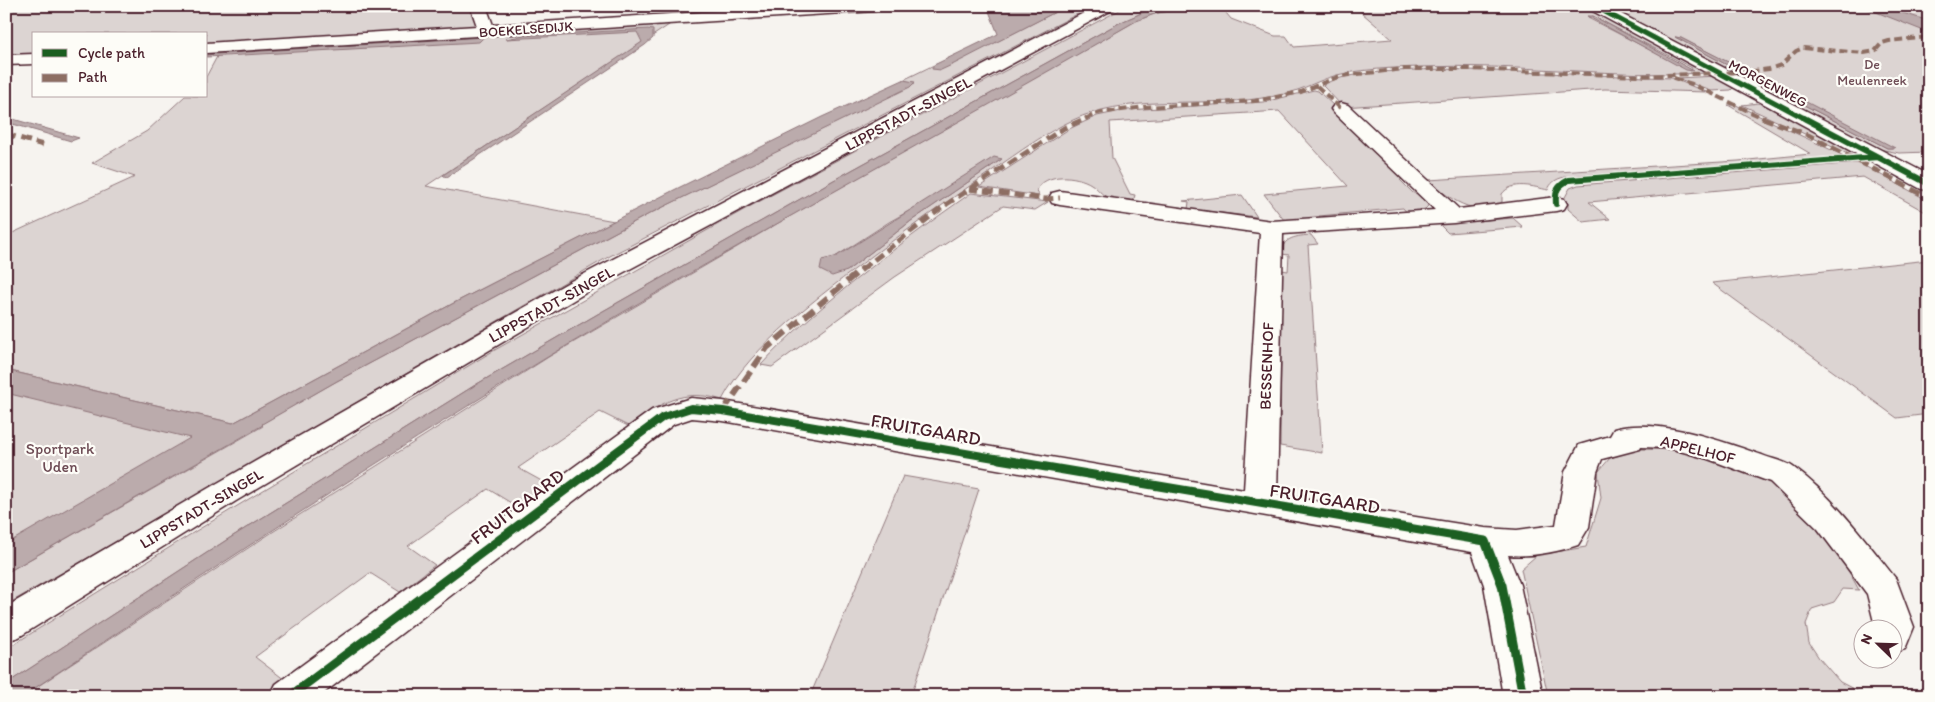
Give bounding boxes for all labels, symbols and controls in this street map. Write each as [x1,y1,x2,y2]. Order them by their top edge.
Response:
street label: BOEKELSEDIJK [478,18,574,41]
legend [32,32,208,98]
text: Cycle path [78,44,145,62]
street label: MORGENWEG [1726,56,1810,111]
park label: De Meulenreek [1837,56,1908,89]
text: Path [78,68,107,86]
street label: LIPPSTADT-SINGEL [842,72,975,155]
street label: LIPPSTADT-SINGEL [485,262,617,347]
street label: BESSENHOF [1255,321,1278,410]
street label: FRUITGAARD [869,408,983,450]
street label: APPELHOF [1658,431,1738,468]
park label: Sportpark Uden [26,439,95,476]
street label: LIPPSTADT-SINGEL [136,464,266,553]
street label: FRUITGAARD [466,464,569,549]
street label: FRUITGAARD [1268,478,1382,519]
north arrow [1852,620,1902,670]
text: N [1857,631,1876,647]

